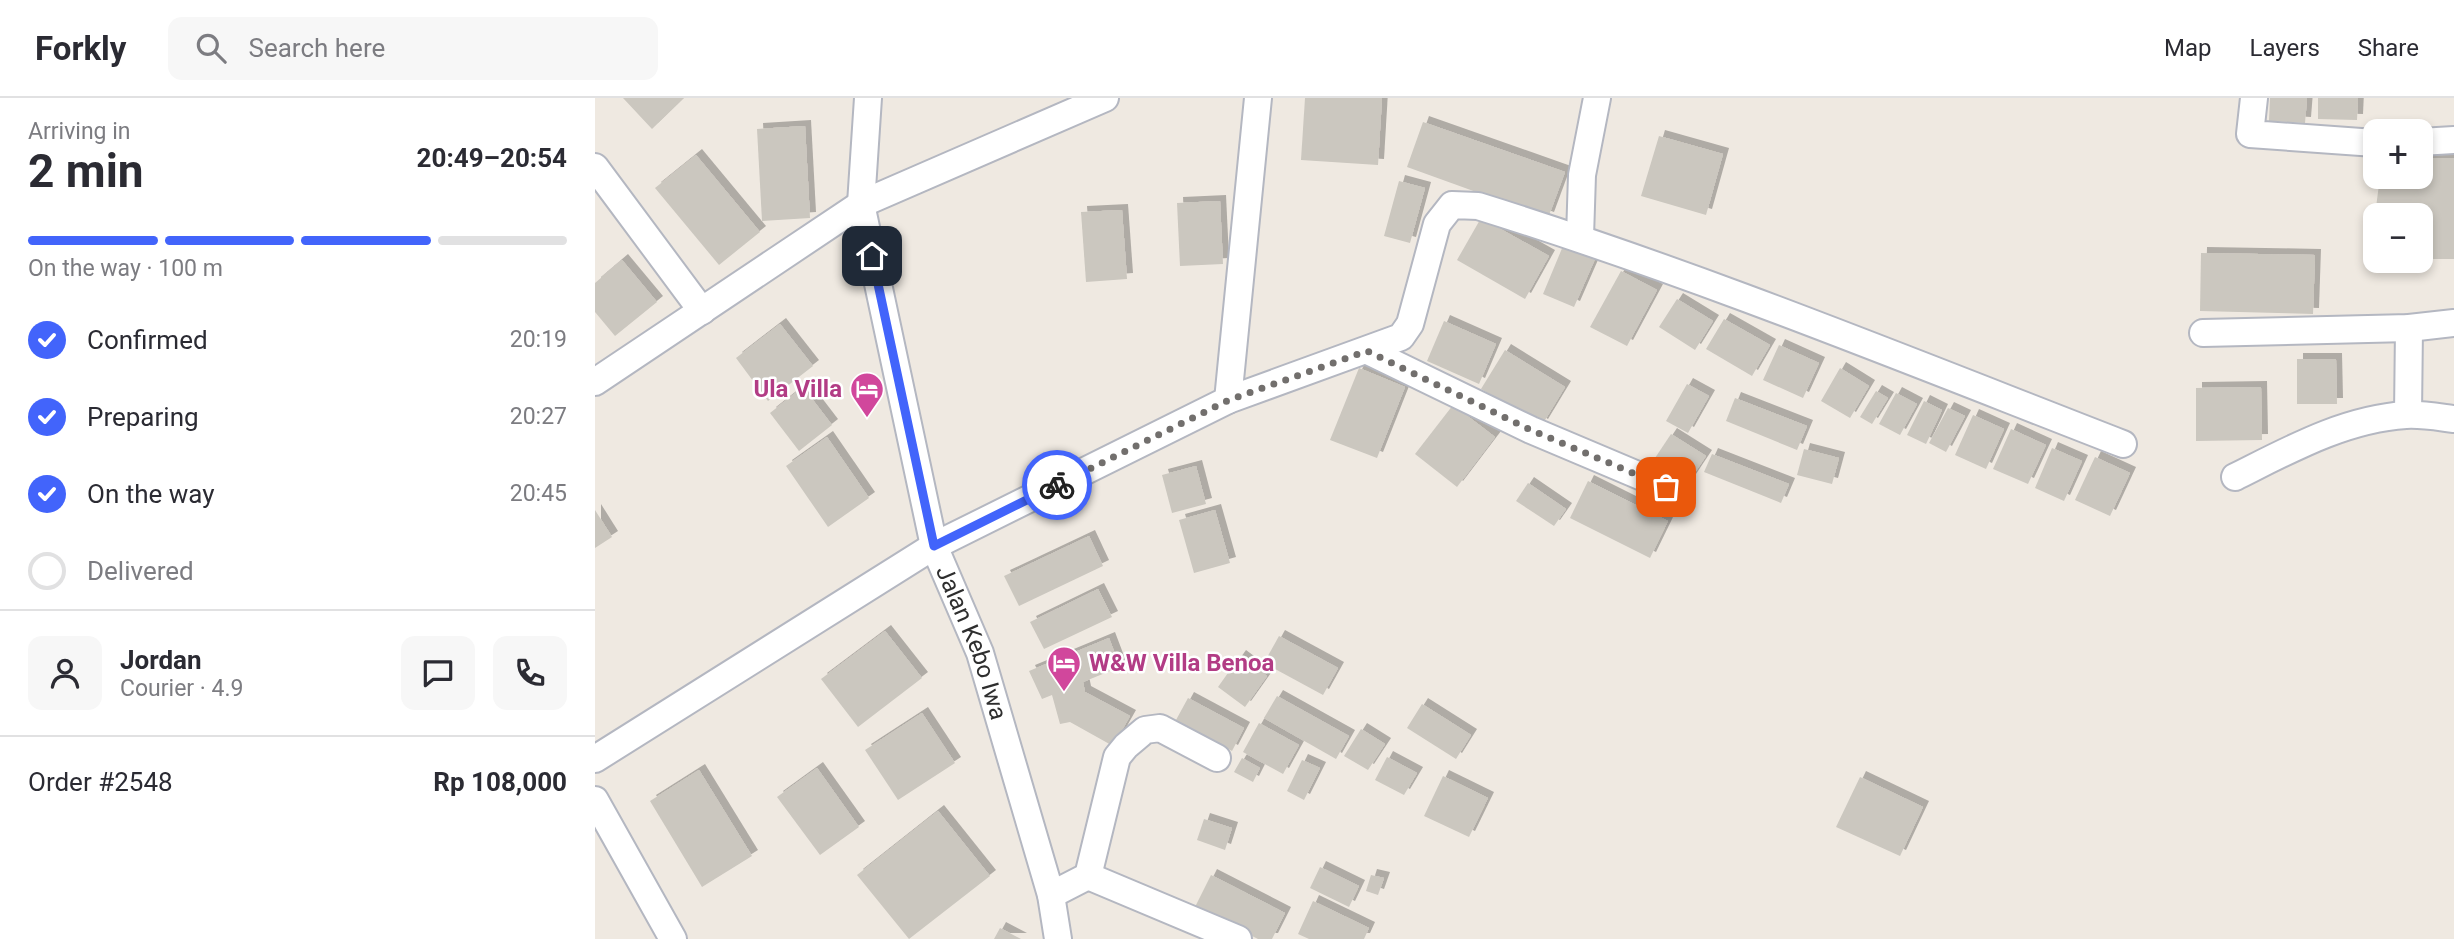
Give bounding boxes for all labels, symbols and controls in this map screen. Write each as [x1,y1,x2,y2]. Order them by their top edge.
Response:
search box [168,17,658,80]
text: Forkly [35,29,126,68]
icon: search [192,29,230,67]
text: Search here [248,33,385,63]
text: Map [2164,34,2212,62]
text: Layers [2250,34,2320,62]
text: Share [2358,34,2419,62]
text: Arriving in [28,118,131,145]
map controls [2363,119,2433,273]
button: + [2363,119,2433,189]
text: 20:49–20:54 [417,143,567,173]
text: 2 min [28,144,144,198]
button: − [2363,203,2433,273]
pin [842,226,902,286]
icon: home [853,237,891,275]
text: On the way · 100 m [28,255,223,282]
icon: check [28,321,66,359]
text: Confirmed [87,325,208,355]
text: 20:19 [510,326,567,353]
hotel icon: Ula Villa [848,370,886,419]
place label: Ula Villa [753,375,842,403]
icon: check [28,398,66,436]
text: Preparing [87,402,199,432]
text: 20:27 [510,403,567,430]
courier [1022,450,1092,520]
pin [1636,457,1696,517]
icon: bike [1038,466,1076,504]
icon: bag [1647,468,1685,506]
icon: check [28,475,66,513]
text: On the way [87,479,215,509]
text: 20:45 [510,480,567,507]
text: Delivered [87,556,194,586]
street label: Jalan Kebo Iwa [930,561,1013,723]
button: person [28,636,102,710]
button: chat [401,636,475,710]
button: phone [493,636,567,710]
hotel icon: W&W Villa Benoa [1045,644,1083,693]
text: Jordan [120,645,202,675]
place label: W&W Villa Benoa [1089,649,1275,677]
text: Courier · 4.9 [120,675,243,702]
text: Order #2548 [28,767,173,797]
text: Rp 108,000 [433,767,567,797]

